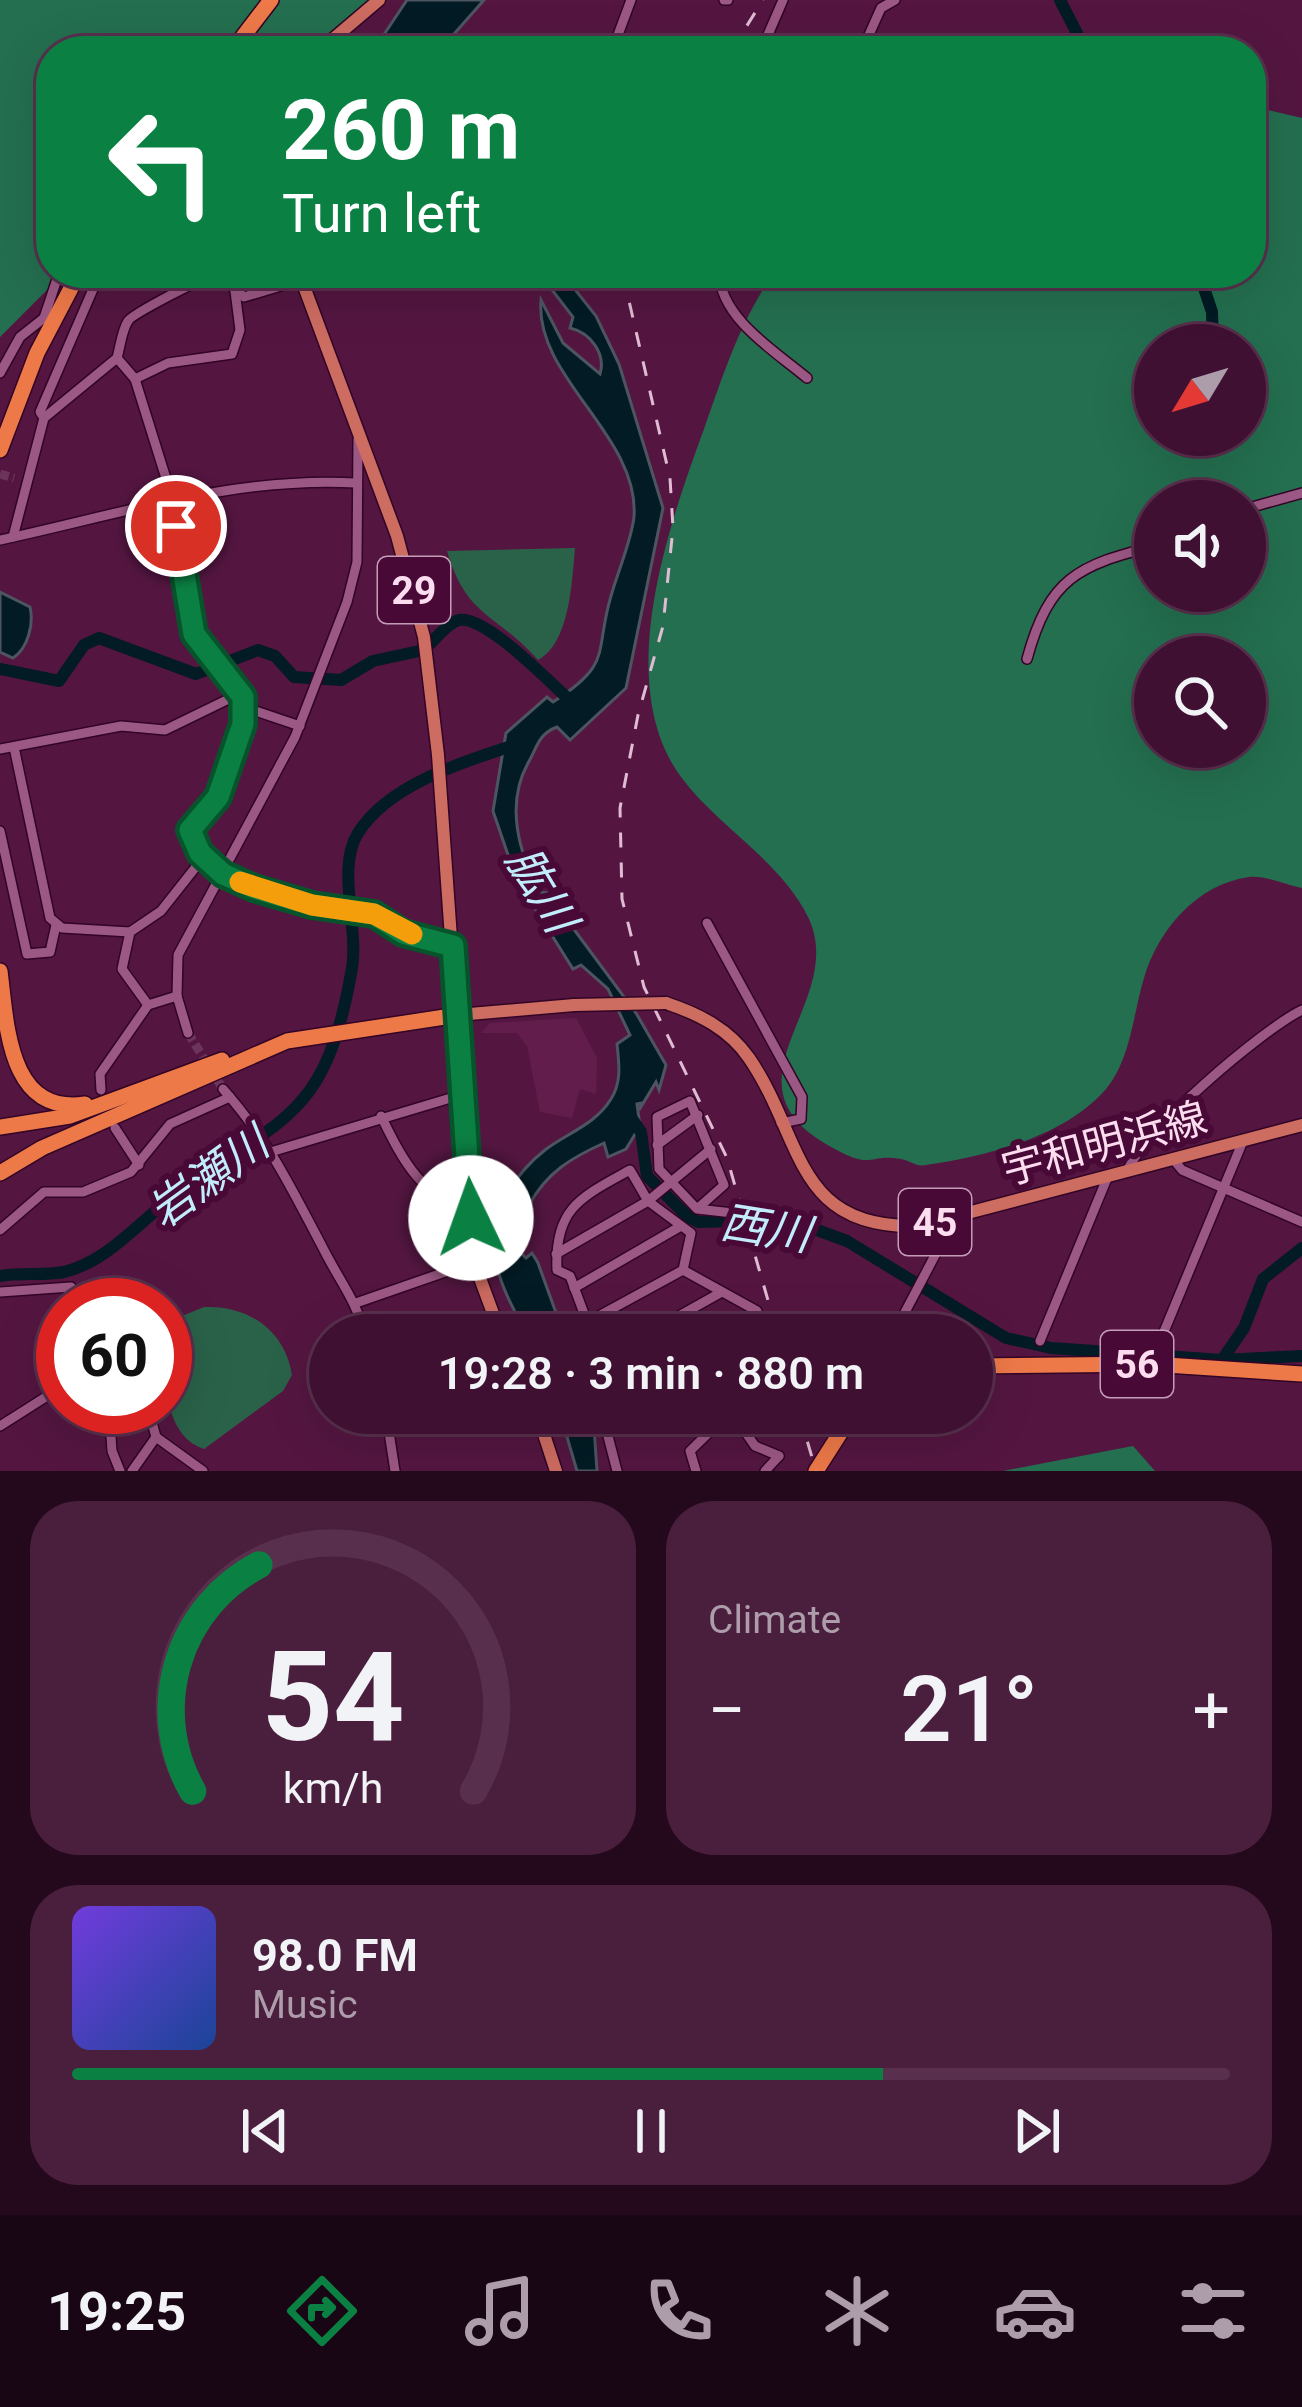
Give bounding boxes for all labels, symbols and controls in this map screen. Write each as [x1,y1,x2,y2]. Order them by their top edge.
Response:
text: 260 m [282,81,520,180]
icon: left [84,84,240,240]
text: Turn left [282,182,481,245]
north arrow [1134,324,1266,456]
map controls [1134,324,1266,768]
pin [125,475,227,577]
button: sound [1134,480,1266,612]
icon: arrive [143,493,209,559]
road number: 29 [378,557,450,623]
button: search [1134,636,1266,768]
water label: 肱川 [496,837,590,945]
street label: 宇和明浜線 [996,1093,1212,1194]
water label: 岩瀬川 [138,1114,282,1239]
position arrow [408,1155,534,1281]
road number: 45 [899,1189,971,1255]
water label: 西川 [717,1195,818,1262]
speed limit sign: 60 [36,1278,192,1434]
road number: 56 [1101,1331,1173,1397]
text: 19:28 · 3 min · 880 m [438,1347,864,1400]
text: Climate [708,1597,841,1643]
text: 54 [261,1624,405,1770]
text: 21° [900,1658,1038,1763]
text: − [708,1672,746,1749]
text: + [1193,1672,1230,1749]
text: km/h [283,1763,383,1813]
text: 98.0 FM [252,1929,418,1982]
text: Music [252,1982,358,2028]
icon: previous [232,2098,298,2164]
icon: pause [618,2098,684,2164]
icon: next [1004,2098,1070,2164]
icon: directions [280,2269,364,2353]
icon: music [458,2269,542,2353]
icon: phone [637,2269,721,2353]
icon: climate [815,2269,899,2353]
icon: car [993,2269,1077,2353]
icon: filters [1171,2269,1255,2353]
text: 19:25 [47,2280,186,2343]

